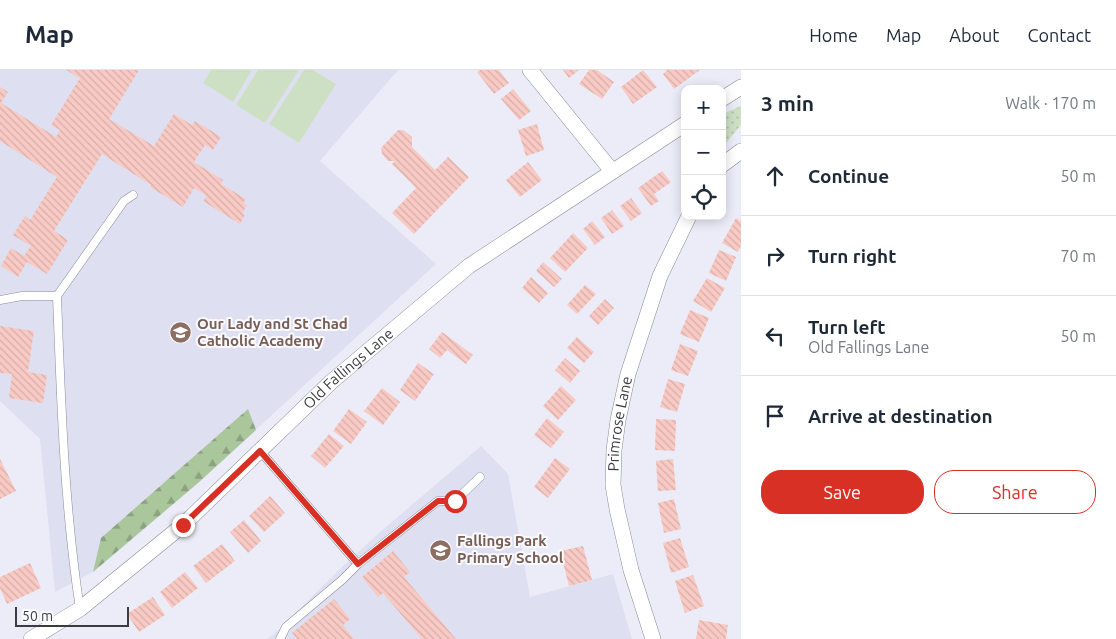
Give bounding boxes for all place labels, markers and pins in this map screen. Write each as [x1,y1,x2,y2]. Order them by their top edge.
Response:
place label: Our Lady and St Chad Catholic Academy [197,315,348,349]
school or university icon: Our Lady and St Chad Catholic Academy [169,321,193,345]
place label: Fallings Park Primary School [457,532,564,566]
school or university icon: Fallings Park Primary School [429,538,453,562]

